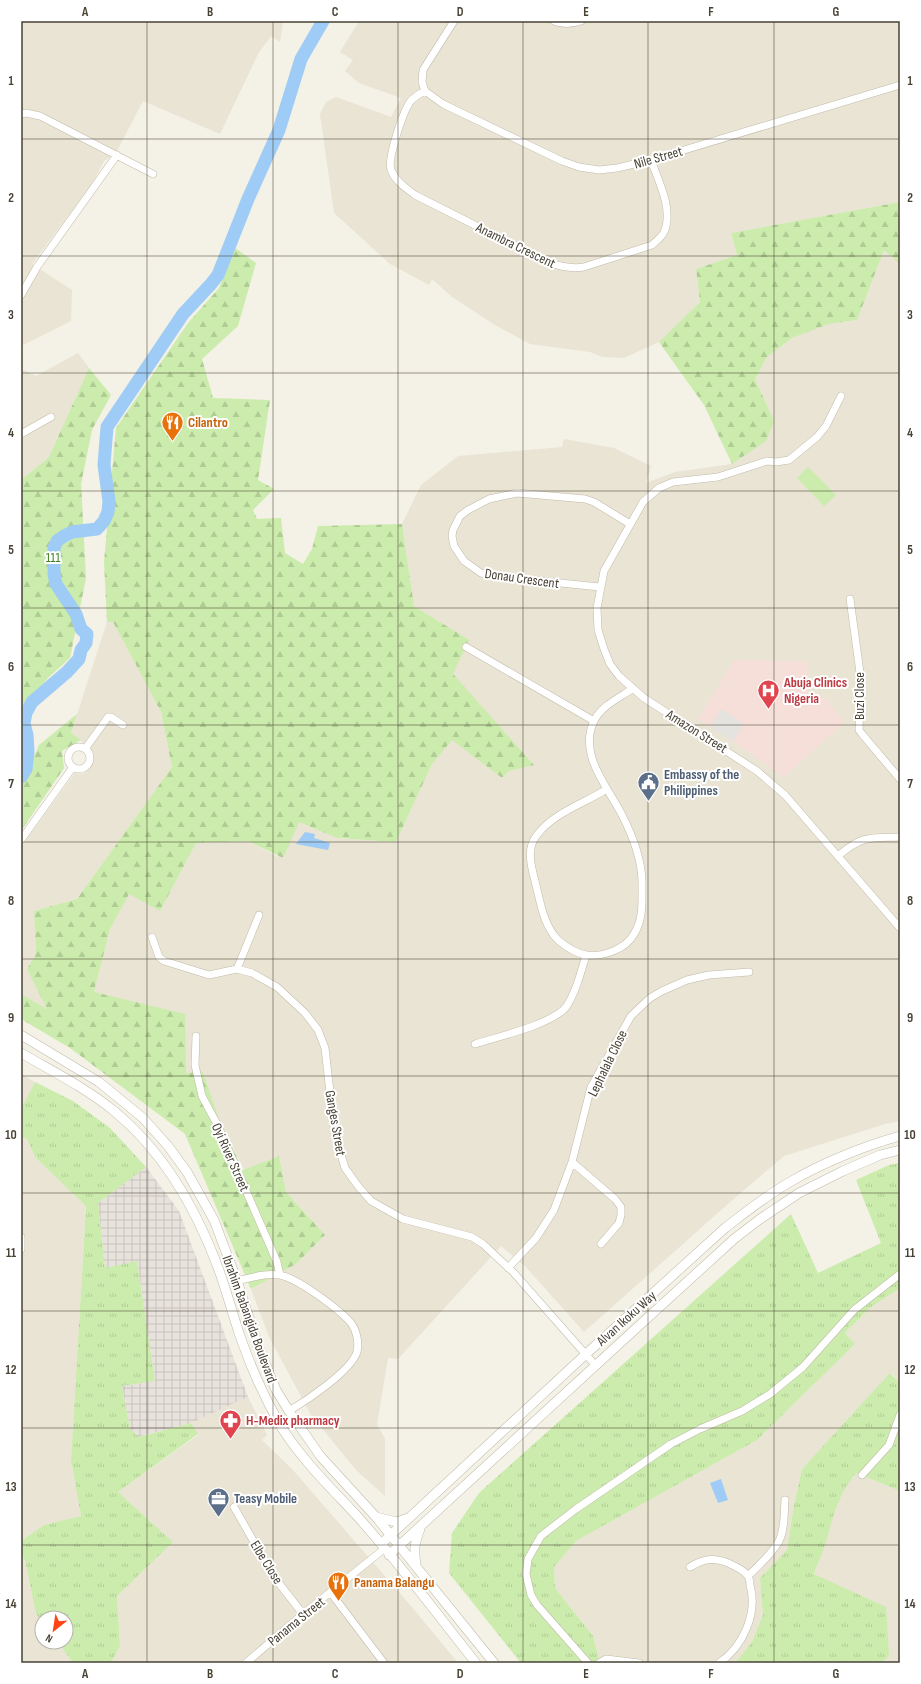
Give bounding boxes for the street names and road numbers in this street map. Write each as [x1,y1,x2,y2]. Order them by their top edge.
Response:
street label: Nile Street [632,142,684,173]
street label: Anambra Crescent [472,218,558,272]
street label: Donau Crescent [484,565,560,592]
street label: Buzi Close [851,672,868,720]
street label: Amazon Street [662,705,731,757]
street label: Lephalala Close [584,1027,631,1099]
street label: Ganges Street [321,1089,350,1157]
street label: Oyi River Street [208,1120,253,1194]
street label: Ibrahim Babangida Boulevard [219,1253,281,1385]
street label: Alvan Ikoku Way [592,1287,660,1350]
street label: Elbe Close [247,1537,286,1587]
street label: Panama Street [264,1593,328,1650]

